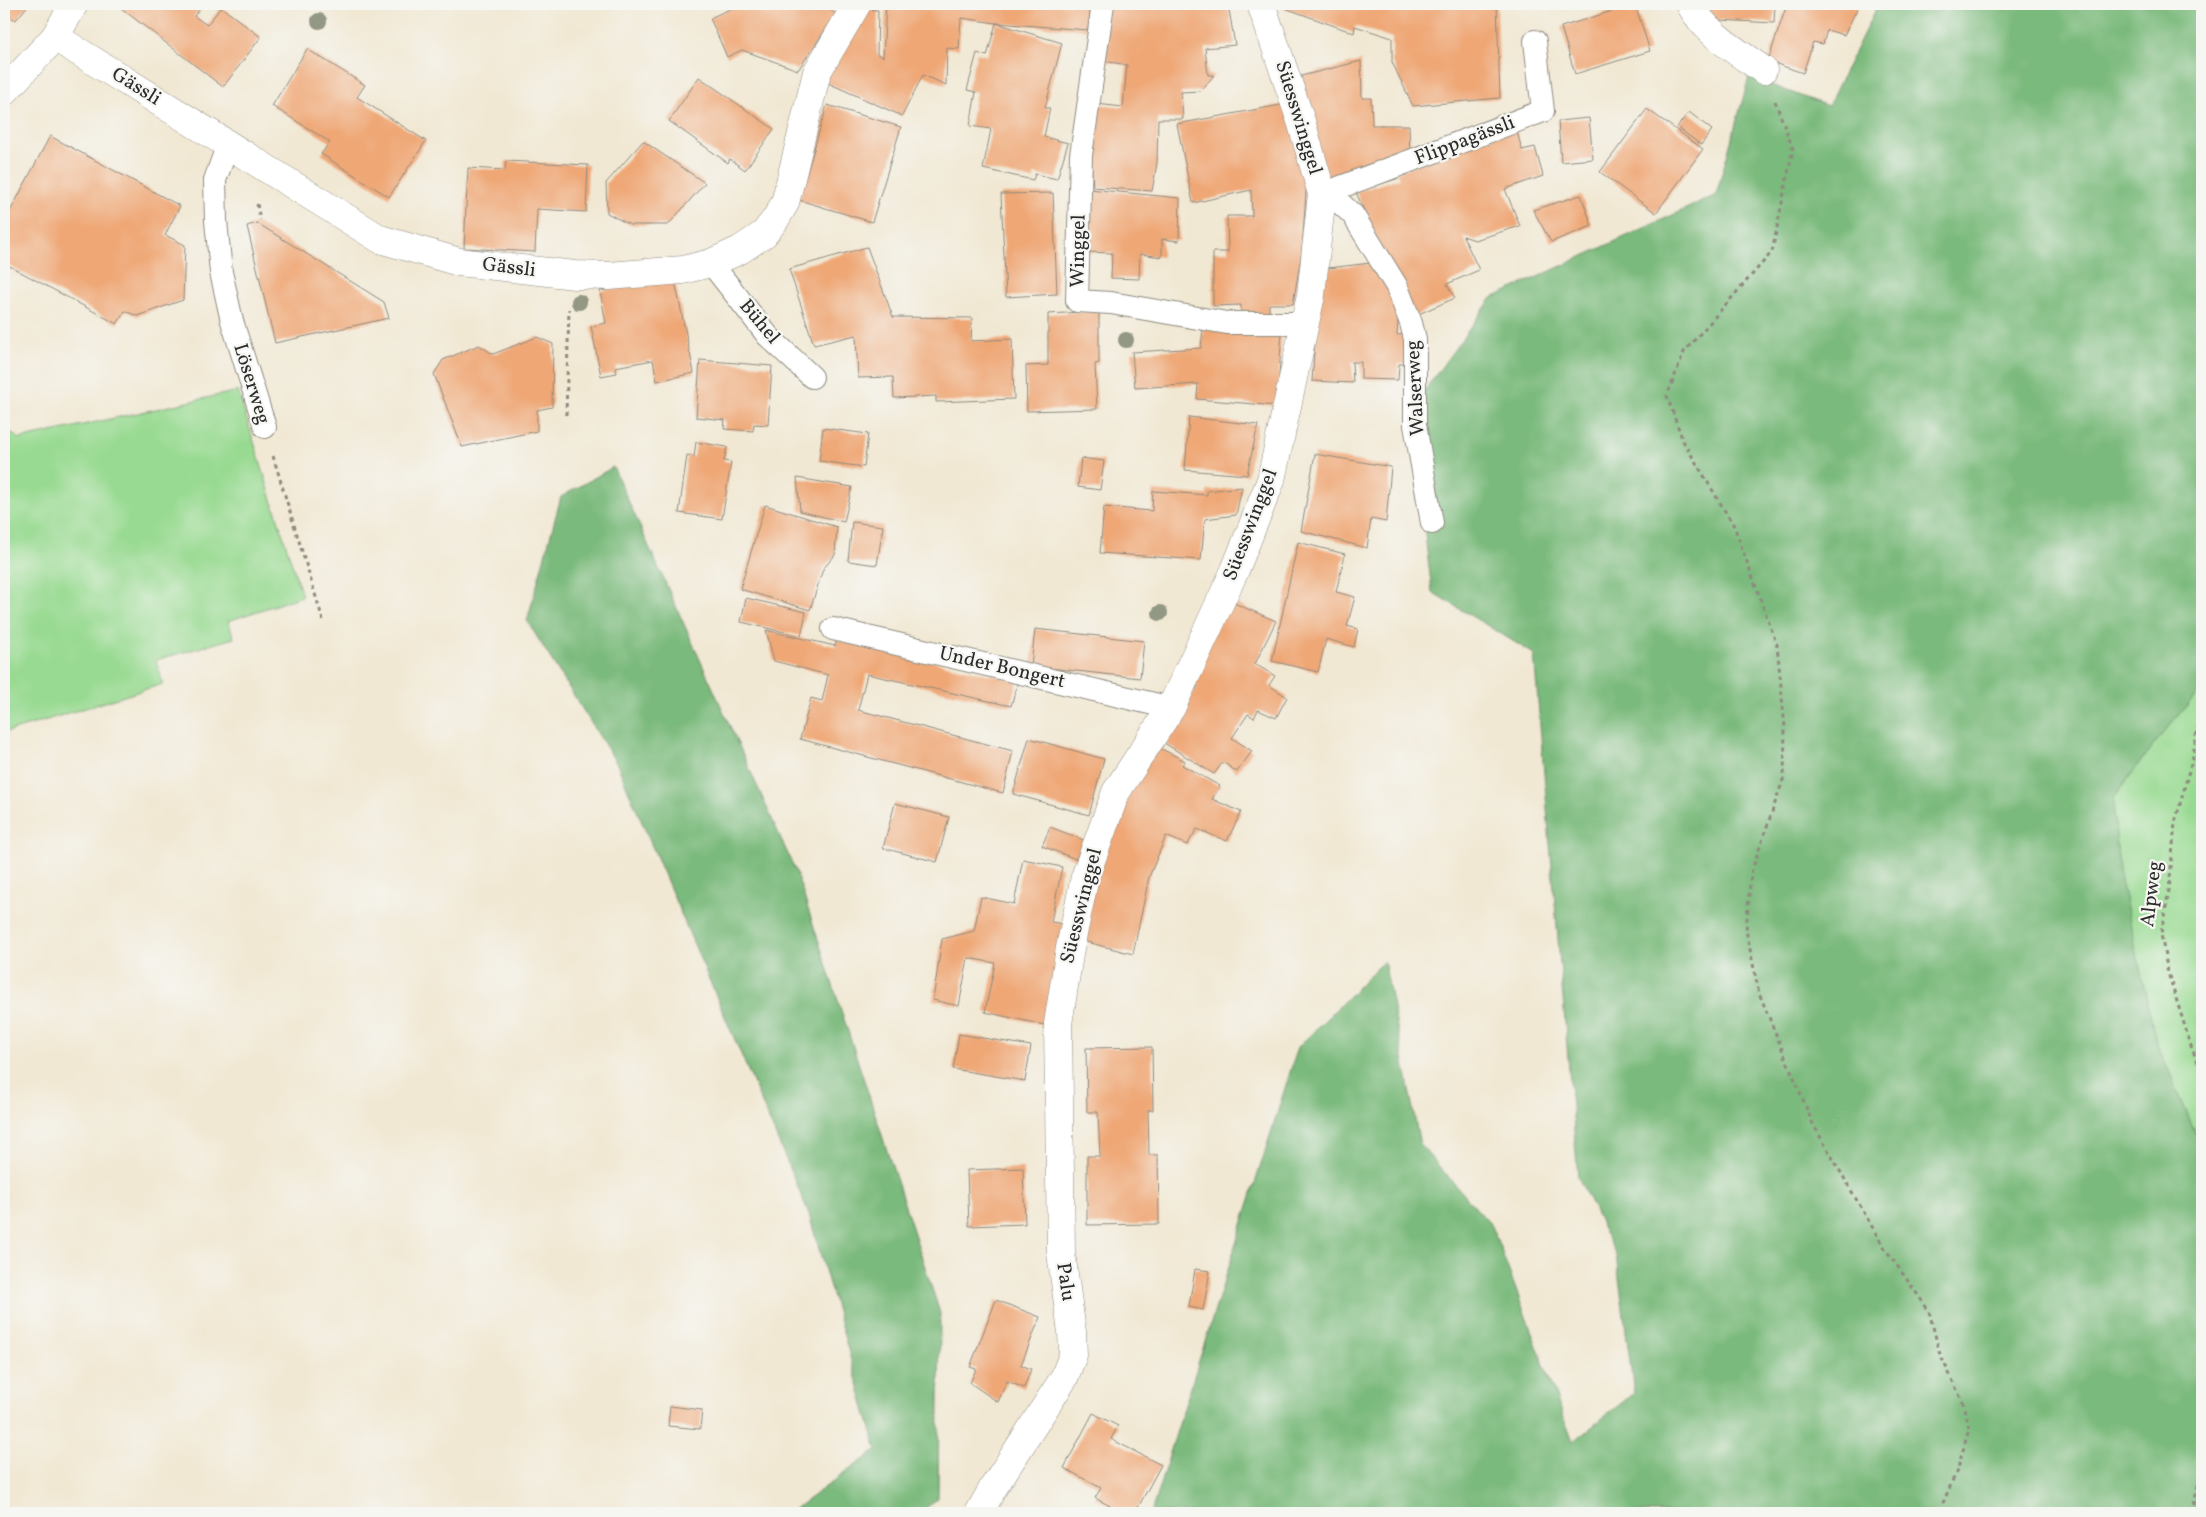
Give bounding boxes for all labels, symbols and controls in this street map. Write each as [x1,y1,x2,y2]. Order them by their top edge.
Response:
street label: Süesswinggel [1267,58,1329,178]
street label: Gässli [106,61,166,113]
street label: Flippagässli [1411,109,1519,173]
street label: Winggel [1064,214,1094,288]
street label: Gässli [481,251,537,285]
street label: Bühel [732,293,786,351]
street label: Walserweg [1400,339,1432,437]
street label: Löserweg [225,340,277,428]
street label: Süesswinggel [1217,465,1285,585]
street label: Under Bongert [936,640,1068,696]
street label: Süesswinggel [1054,845,1110,967]
street label: Alpweg [2134,859,2170,929]
street label: Palu [1048,1261,1082,1303]

